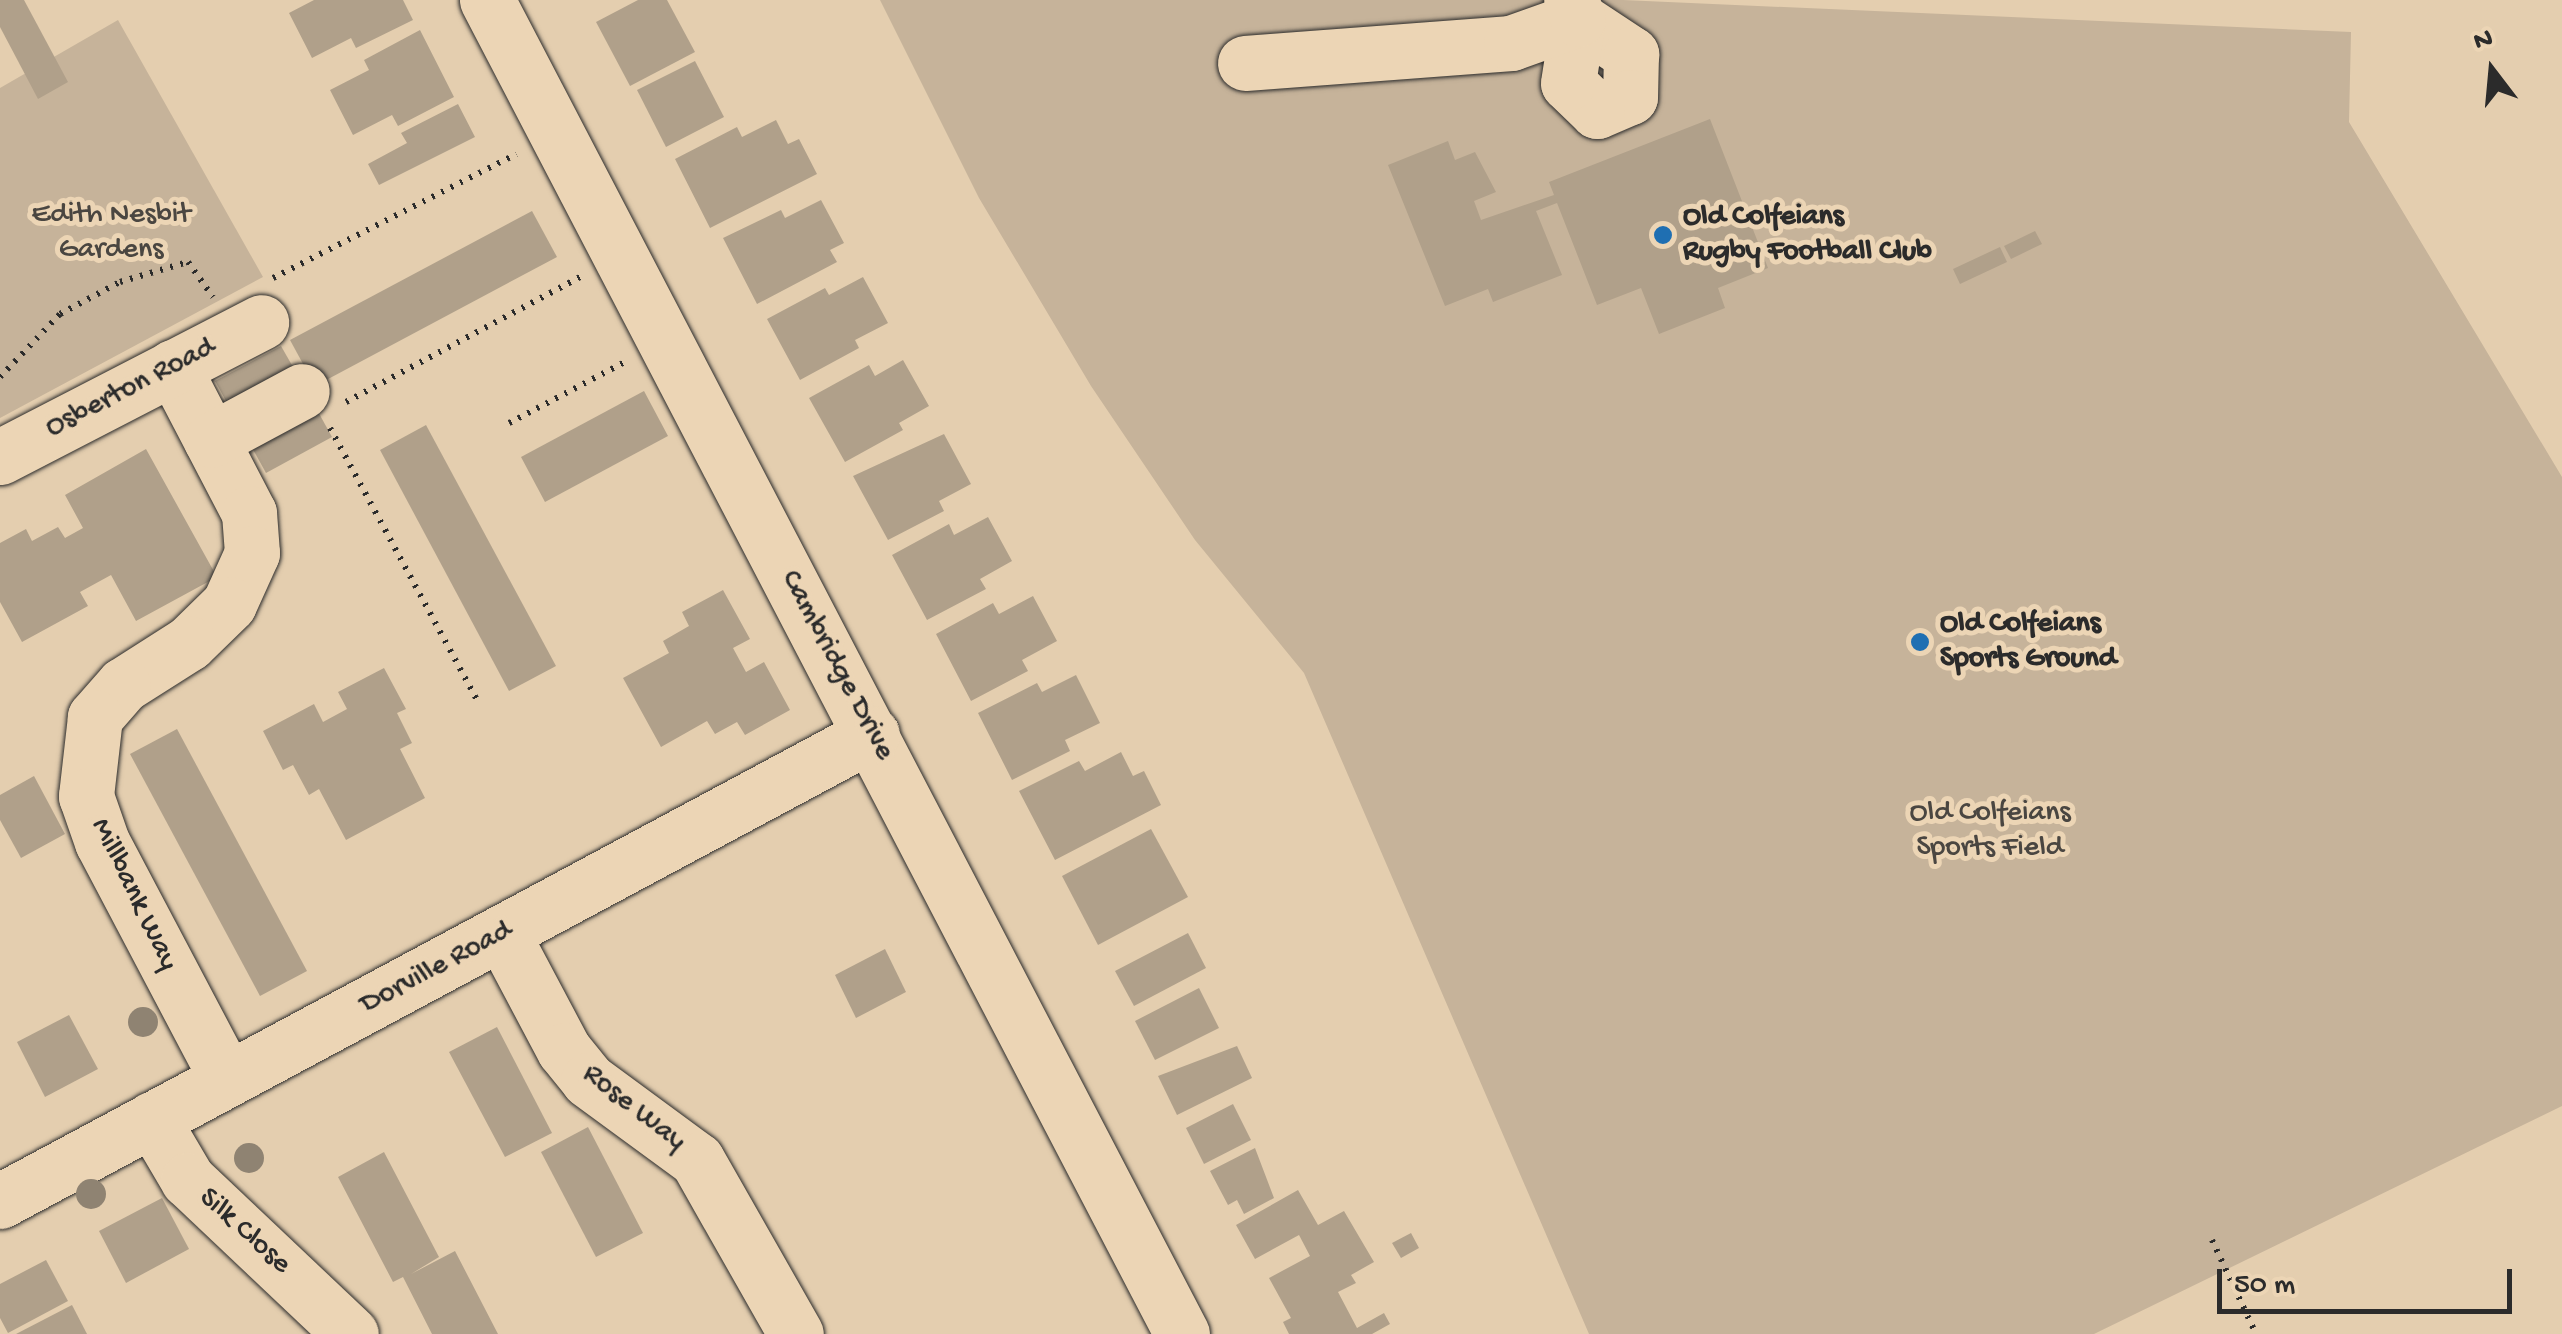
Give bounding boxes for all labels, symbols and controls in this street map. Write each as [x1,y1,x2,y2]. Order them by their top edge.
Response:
north arrow [2442,20,2542,120]
text: N [2470,22,2497,59]
park label: Edith Nesbit Gardens [32,198,190,268]
place label: Old Colfeians Rugby Football Club [1683,200,1932,270]
marker: Old Colfeians Rugby Football Club [1652,224,1674,246]
street label: Osberton Road [40,331,222,447]
street label: Cambridge Drive [771,565,901,767]
place label: Old Colfeians Sports Ground [1940,607,2116,678]
marker: Old Colfeians Sports Ground [1909,631,1931,653]
park label: Old Colfeians Sports Field [1910,796,2070,866]
street label: Millbank Way [81,813,185,977]
street label: Dorville Road [355,914,519,1024]
street label: Rose Way [574,1057,692,1161]
street label: Silk Close [190,1181,298,1283]
scale bar [2222,1249,2517,1311]
text: 50 m [2234,1269,2295,1304]

